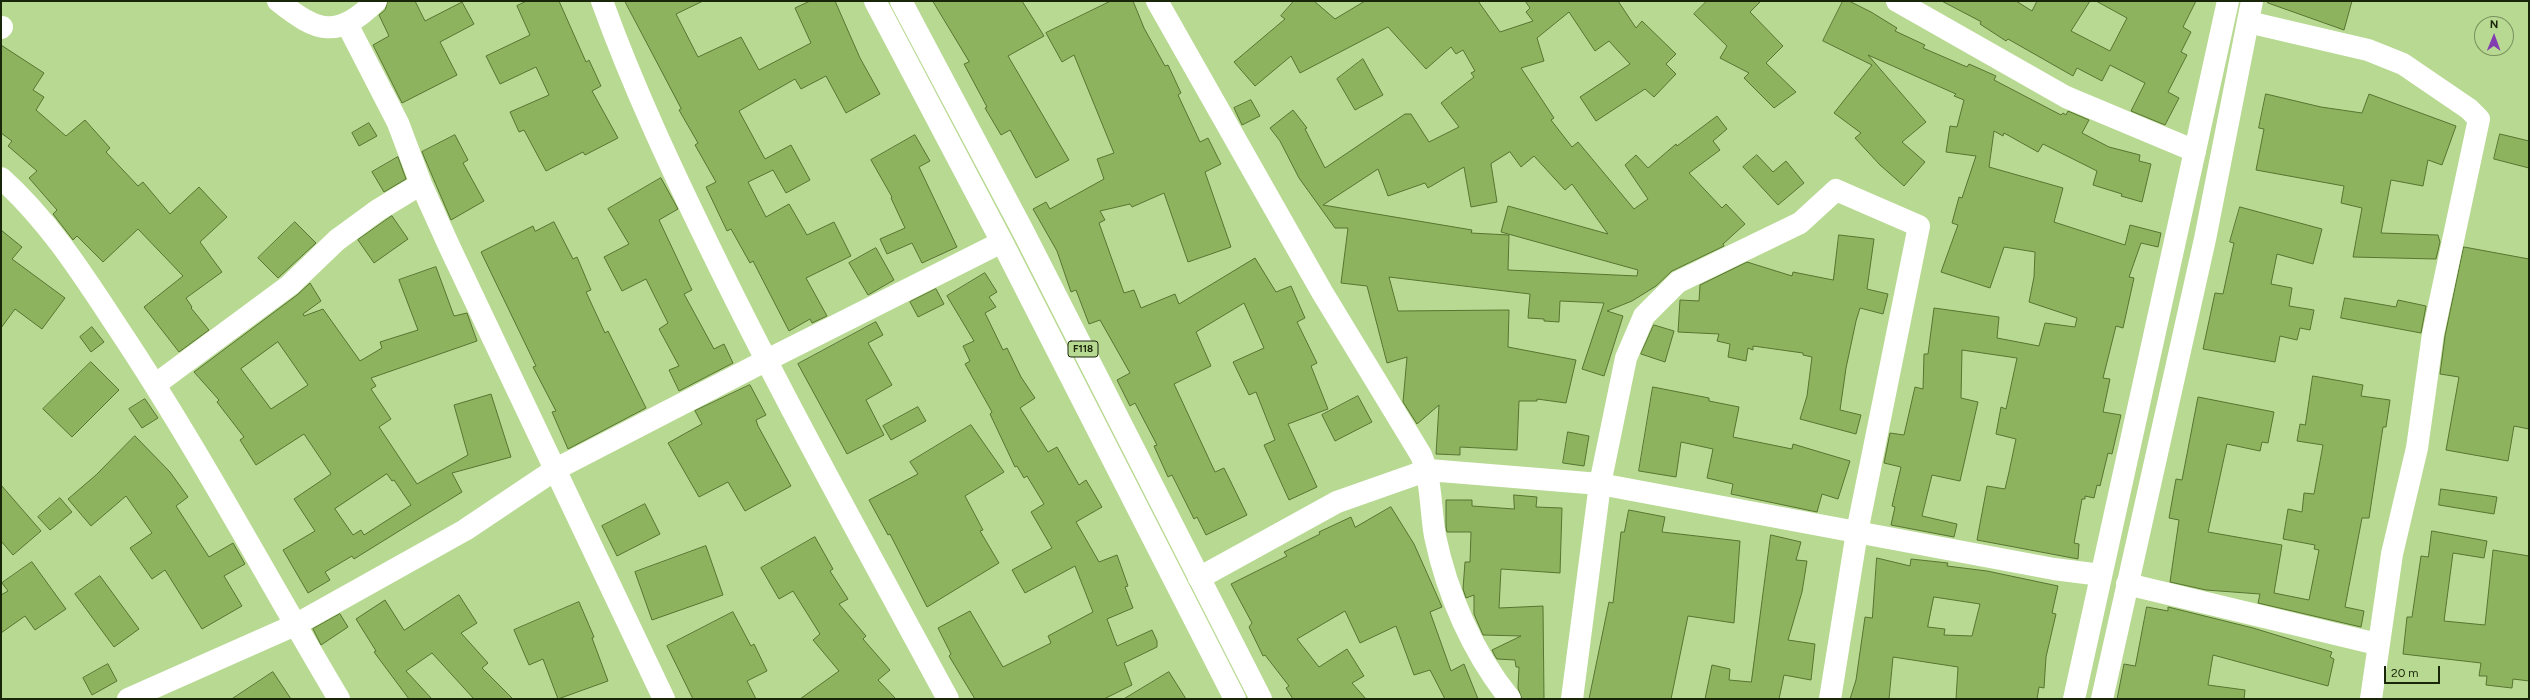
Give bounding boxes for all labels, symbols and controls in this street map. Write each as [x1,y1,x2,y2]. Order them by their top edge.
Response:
north arrow [2474,16,2514,56]
text: N [2490,18,2499,31]
road number: F118 [1068,341,1098,357]
scale bar [2386,658,2442,684]
text: 20 m [2391,666,2419,680]

